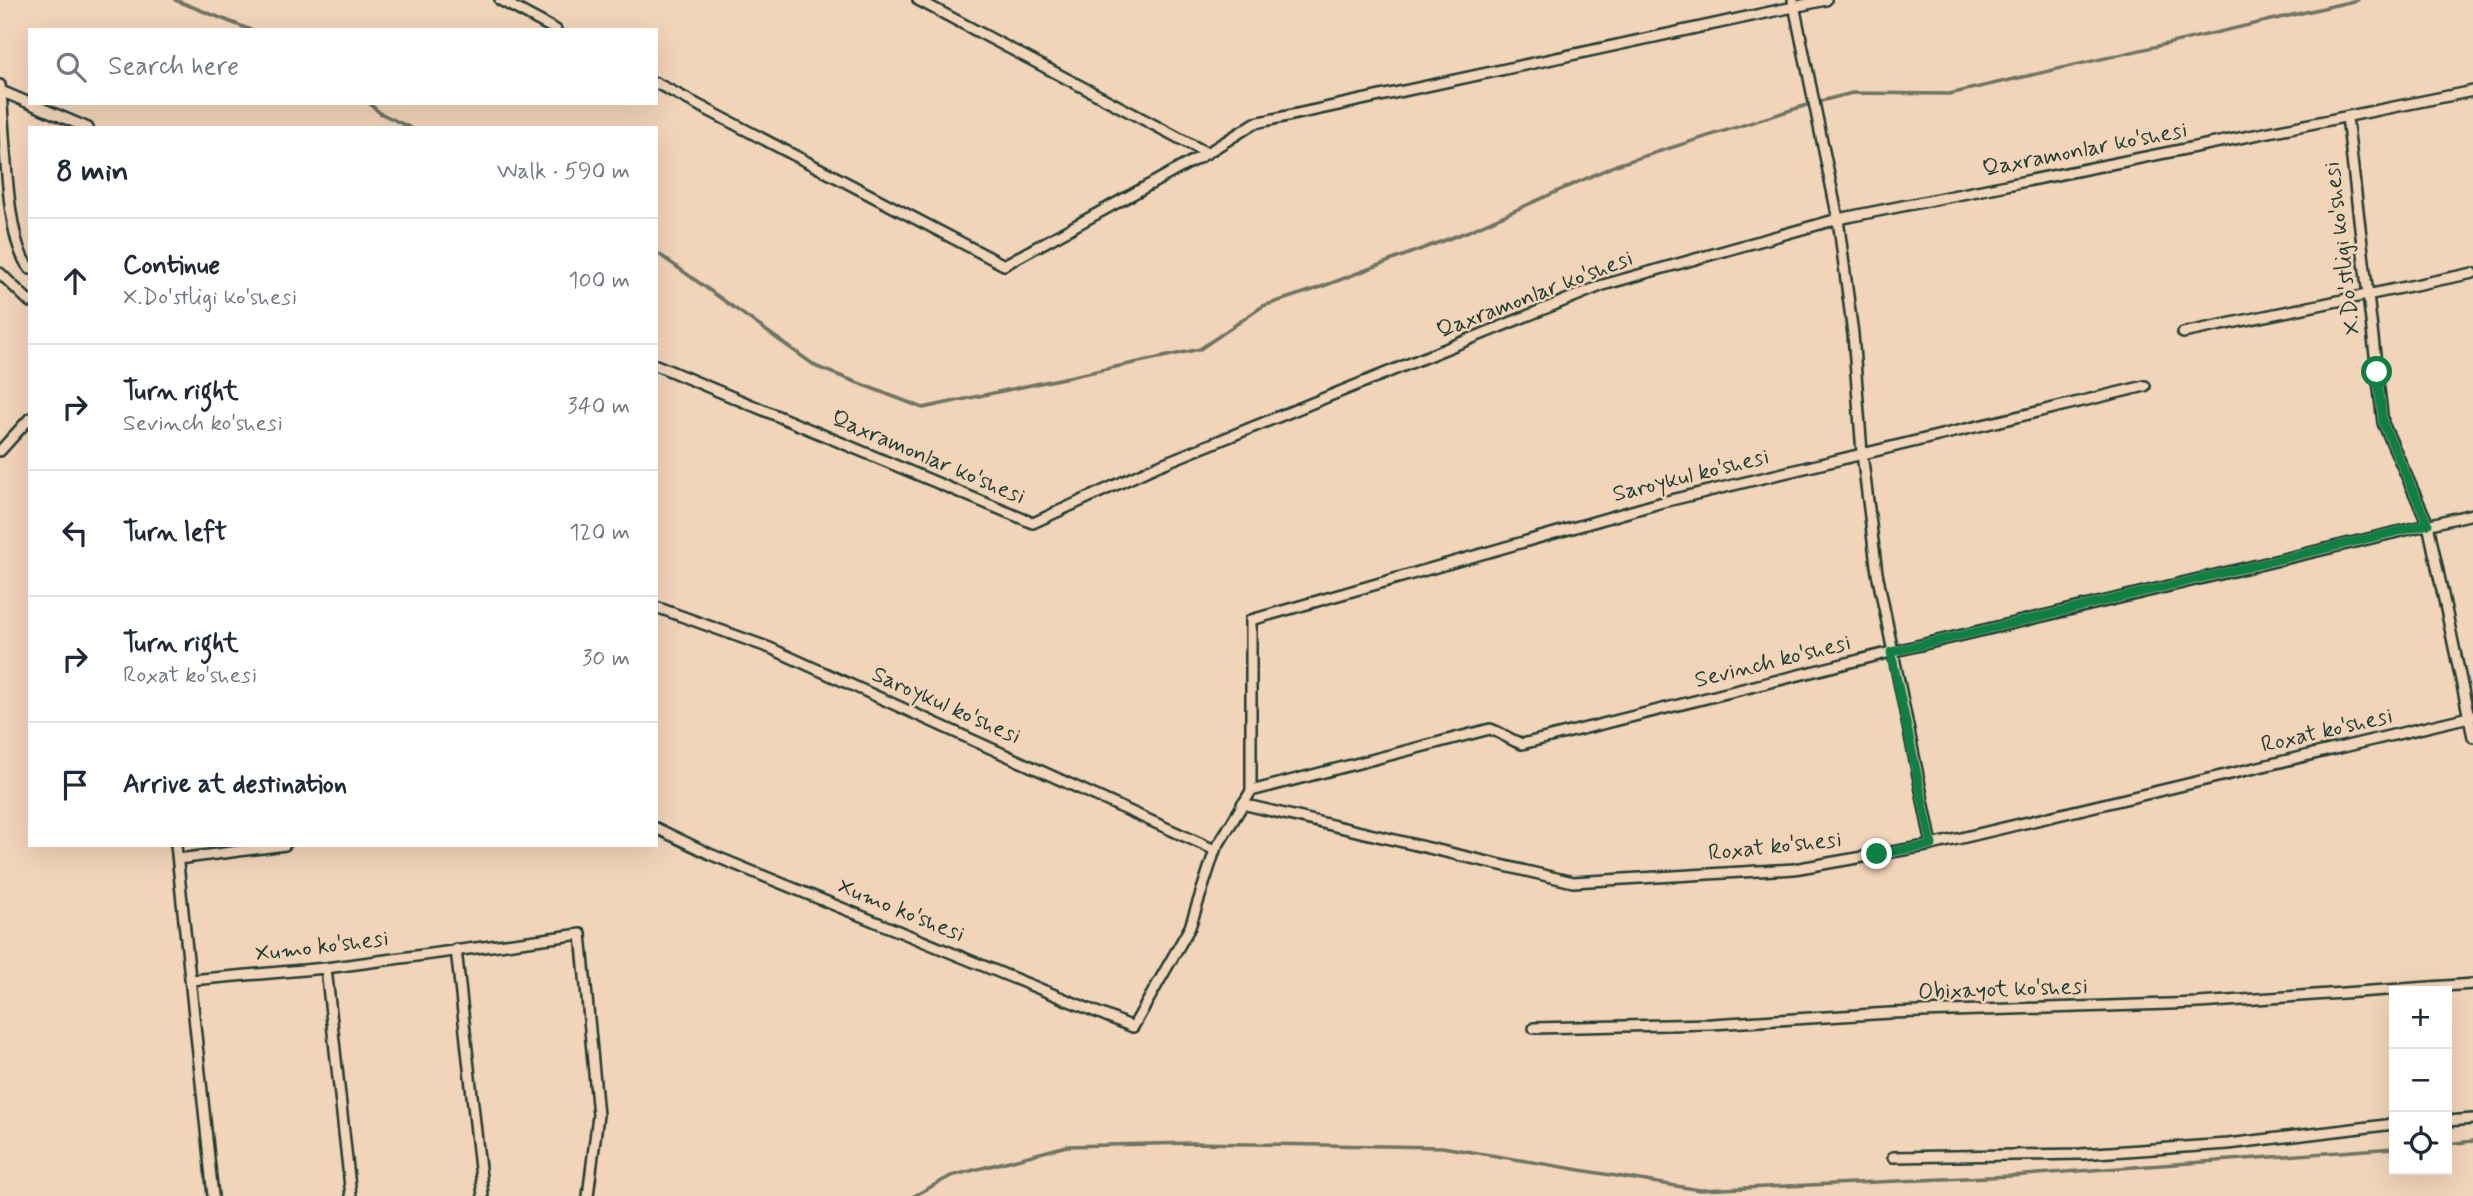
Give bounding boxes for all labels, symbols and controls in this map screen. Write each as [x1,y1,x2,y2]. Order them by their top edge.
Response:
search box [28,28,658,105]
icon: search [52,48,90,86]
text: Search here [108,50,239,84]
street label: Qaxramonlar ko'shesi [1980,115,2190,185]
text: 8 min [56,152,129,191]
text: Walk · 590 m [497,157,630,187]
street label: X.Do'stligi ko'shesi [2317,160,2369,336]
street label: Qaxramonlar ko'shesi [1433,244,1637,346]
text: Continue [123,249,220,283]
icon: ahead [56,262,94,300]
text: 100 m [568,266,630,296]
text: X.Do'stligi ko'shesi [123,283,297,313]
route start [2361,356,2392,387]
text: Turn right [123,375,239,409]
icon: right [56,388,94,426]
text: 340 m [567,392,630,422]
street label: Qaxramonlar ko'shesi [826,404,1030,512]
text: Sevinch ko'shesi [123,409,283,439]
street label: Saroykul ko'shesi [1610,442,1772,510]
icon: left [56,514,94,552]
text: Turn left [123,516,227,550]
text: 120 m [569,518,630,548]
text: Turn right [123,627,239,661]
street label: Sevinch ko'shesi [1692,628,1854,696]
icon: right [56,640,94,678]
text: 30 m [582,644,630,674]
street label: Saroykul ko'shesi [867,660,1025,752]
text: Roxat ko'shesi [123,661,257,691]
street label: Roxat ko'shesi [2258,701,2396,761]
icon: arrive [56,766,94,804]
text: Arrive at destination [123,768,347,802]
street label: Roxat ko'shesi [1707,825,1843,869]
route end [1861,838,1892,869]
street label: Xumo ko'shesi [833,872,969,950]
street label: Xumo ko'shesi [254,924,390,970]
street label: Obixayot ko'shesi [1918,972,2088,1008]
map controls [2389,986,2452,1175]
button: + [2389,986,2452,1049]
button: − [2389,1049,2452,1112]
button: locate [2389,1112,2452,1175]

